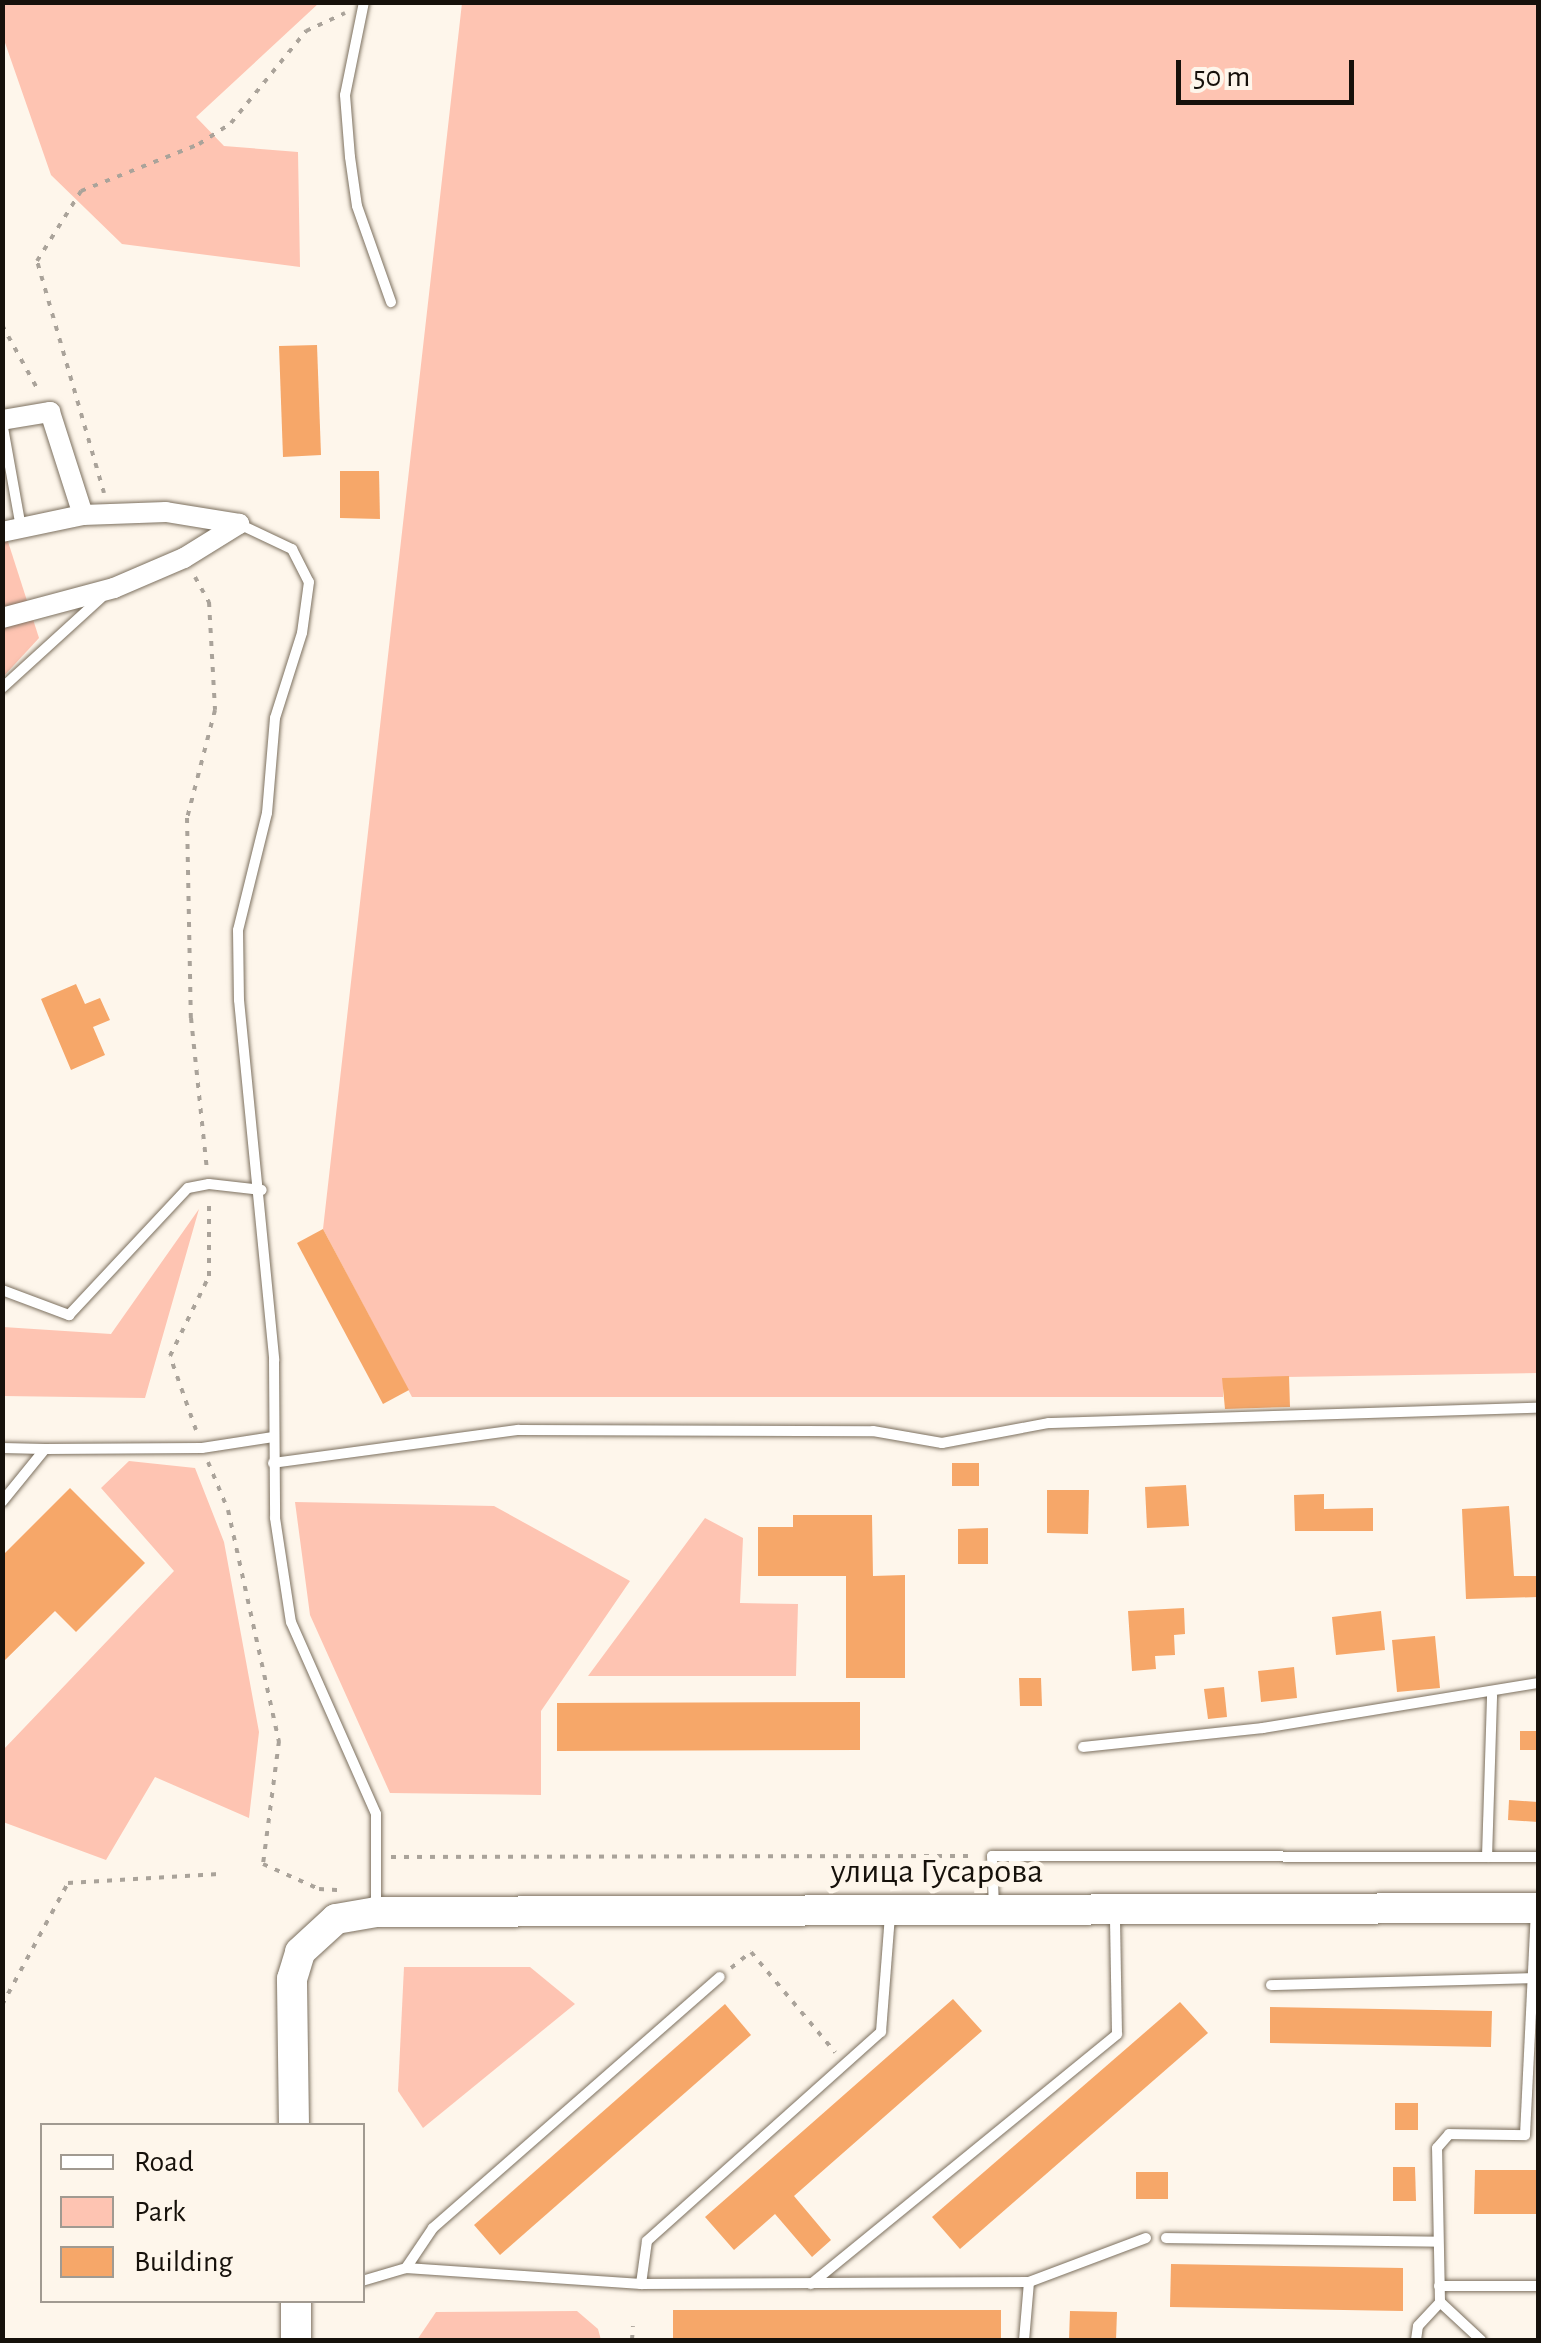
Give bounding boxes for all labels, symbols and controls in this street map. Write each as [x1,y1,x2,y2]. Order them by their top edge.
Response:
scale bar [1181,40,1358,102]
text: 50 m [1193,62,1250,92]
street label: улица Гусарова [831,1851,1043,1893]
legend [40,2123,365,2303]
text: Road [134,2147,194,2177]
text: Park [134,2197,186,2227]
text: Building [134,2247,233,2277]

